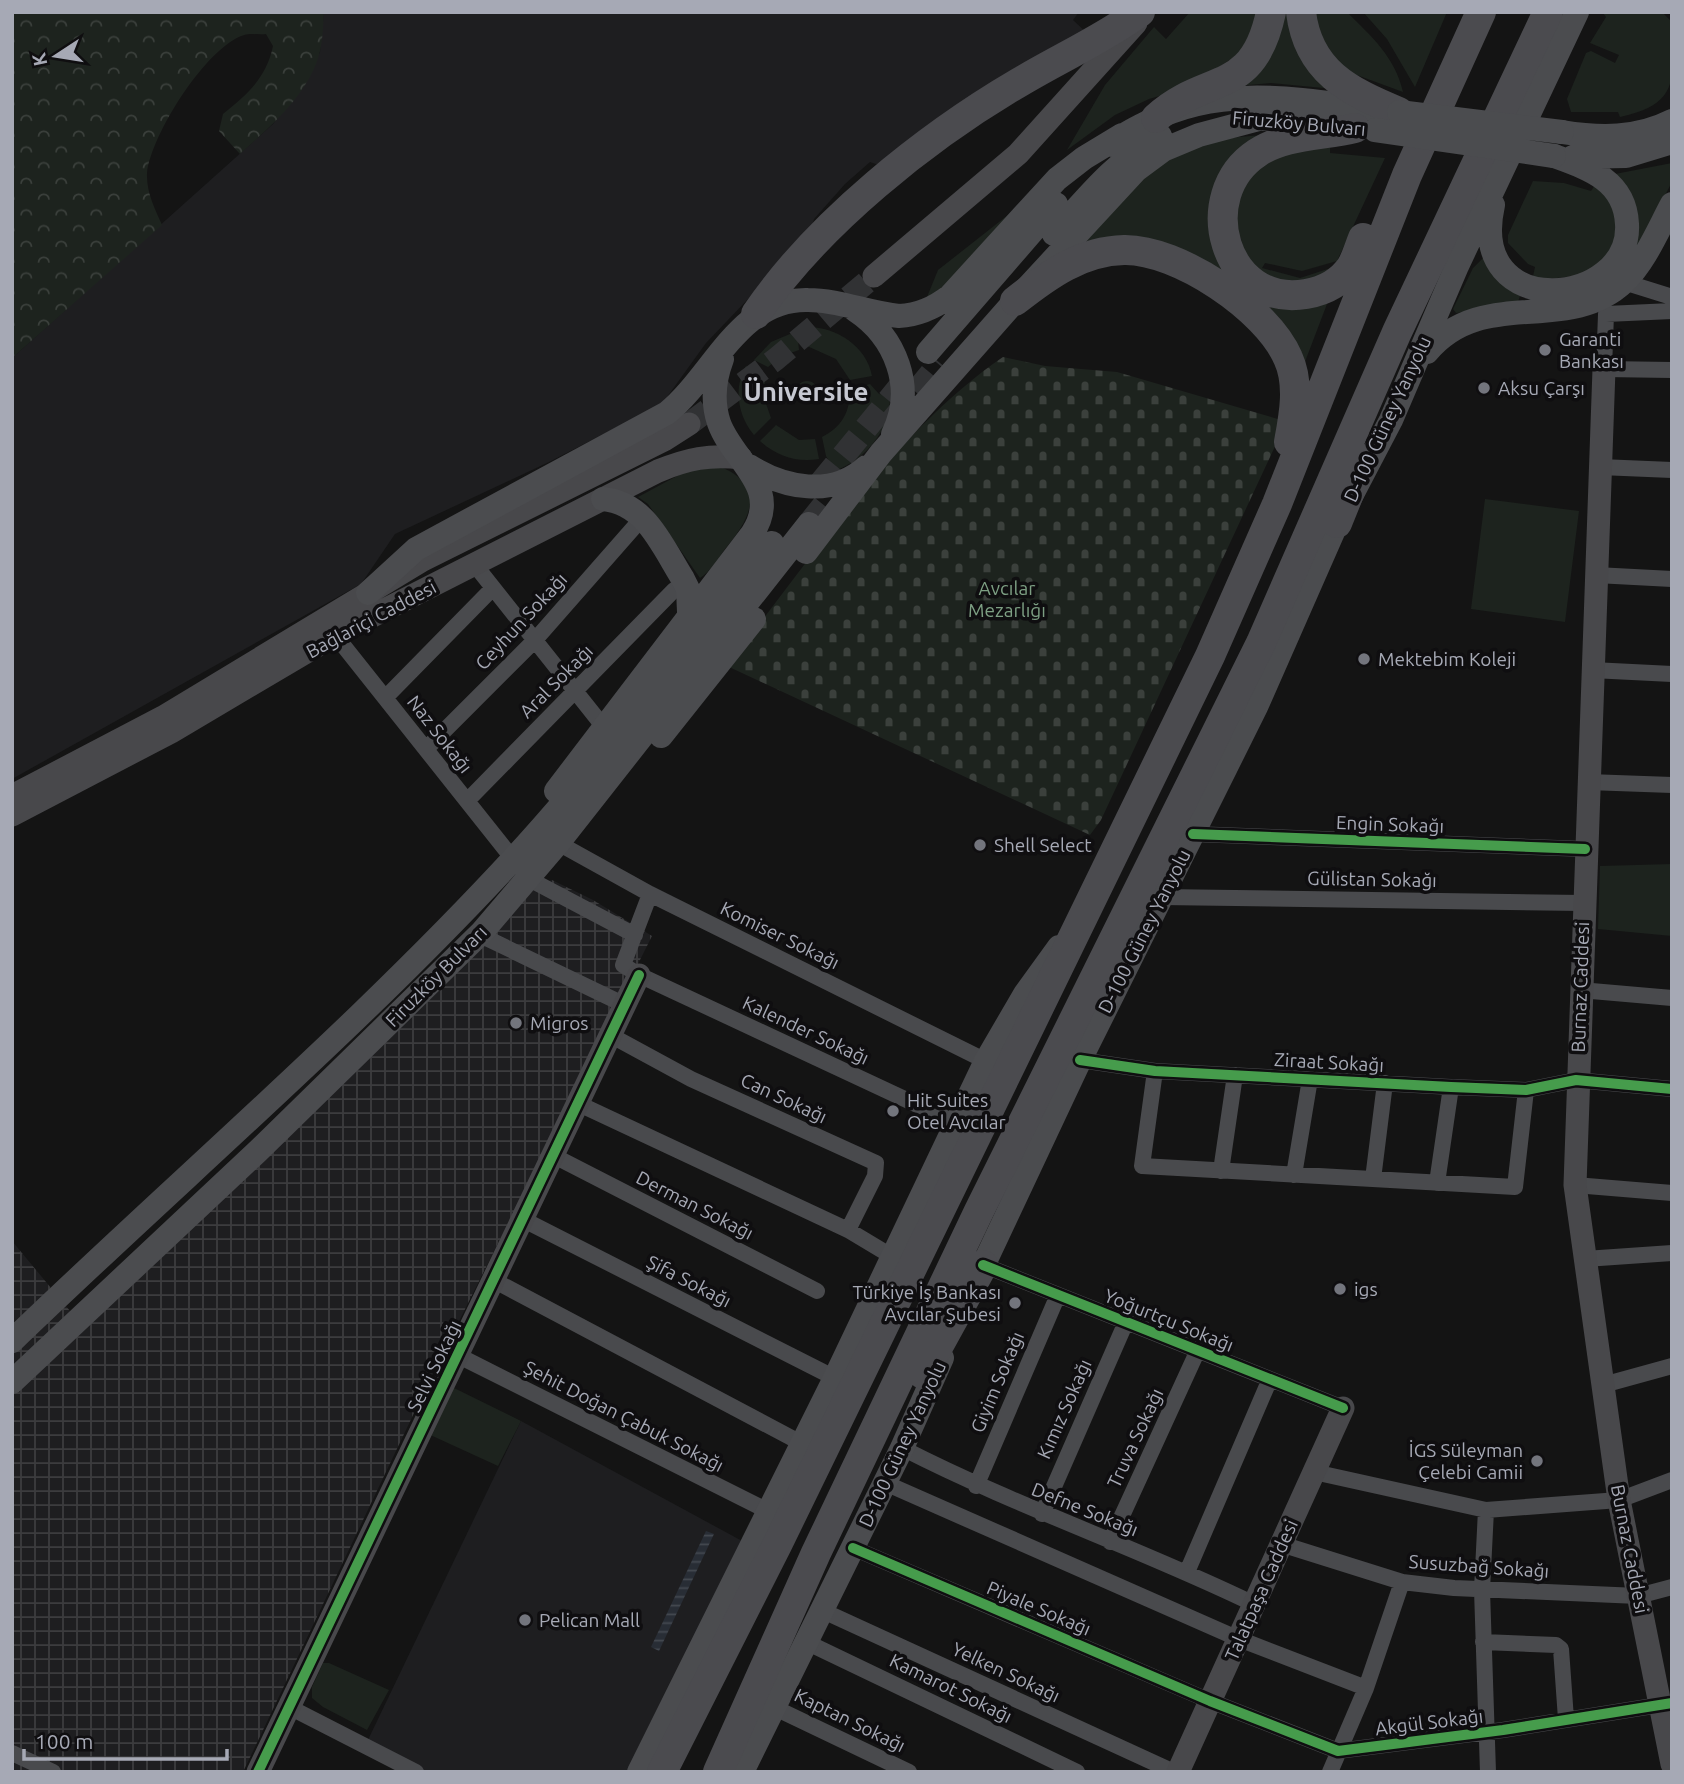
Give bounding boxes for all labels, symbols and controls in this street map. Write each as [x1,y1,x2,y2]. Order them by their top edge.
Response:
north arrow [21,21,91,91]
text: K [27,51,51,68]
street label: Firuzköy Bulvarı [1231,106,1367,140]
place label: Garanti Bankası [1559,328,1624,372]
street label: D-100 Güney Yanyolu [1339,333,1435,505]
marker: Garanti Bankası [1537,342,1553,358]
district label: Üniversite [744,377,868,406]
place label: Aksu Çarşı [1498,377,1585,399]
marker: Aksu Çarşı [1476,380,1492,396]
street label: Ceyhun Sokağı [471,568,571,674]
street label: Bağlariçi Caddesi [302,575,440,663]
park label: Avcılar Mezarlığı [968,577,1046,621]
street label: Aral Sokağı [515,640,597,722]
place label: Mektebim Koleji [1378,648,1516,670]
marker: Mektebim Koleji [1356,651,1372,667]
street label: Naz Sokağı [403,691,477,777]
street label: Engin Sokağı [1336,811,1444,837]
place label: Shell Select [994,834,1092,856]
marker: Shell Select [972,837,988,853]
street label: D-100 Güney Yanyolu [1093,846,1195,1016]
street label: Gülistan Sokağı [1307,867,1437,891]
street label: Komiser Sokağı [717,897,843,973]
street label: Firuzköy Bulvarı [381,921,491,1031]
street label: Burnaz Caddesi [1567,921,1593,1053]
street label: Kalender Sokağı [739,991,873,1069]
place label: Migros [530,1012,589,1034]
marker: Migros [508,1015,524,1031]
street label: Ziraat Sokağı [1273,1048,1385,1076]
street label: Can Sokağı [737,1068,831,1128]
place label: Hit Suites Otel Avcılar [907,1089,1006,1133]
marker: Hit Suites Otel Avcılar [885,1103,901,1119]
street label: Derman Sokağı [633,1166,757,1244]
street label: Şifa Sokağı [643,1250,735,1312]
place label: igs [1354,1278,1378,1300]
place label: Türkiye İş Bankası Avcılar Şubesi [852,1281,1001,1325]
marker: igs [1332,1281,1348,1297]
street label: Yoğurtçu Sokağı [1101,1284,1237,1356]
marker: Türkiye İş Bankası Avcılar Şubesi [1007,1295,1023,1311]
street label: Selvi Sokağı [402,1316,466,1416]
street label: Giyim Sokağı [966,1328,1028,1436]
street label: Şehit Doğan Çabuk Sokağı [520,1356,728,1476]
street label: Kımız Sokağı [1032,1356,1096,1462]
street label: D-100 Güney Yanyolu [854,1358,950,1530]
street label: Truva Sokağı [1102,1385,1168,1491]
place label: İGS Süleyman Çelebi Camii [1409,1439,1523,1483]
marker: İGS Süleyman Çelebi Camii [1529,1453,1545,1469]
street label: Defne Sokağı [1029,1478,1141,1540]
street label: Burnaz Caddesi [1607,1483,1653,1615]
street label: Talatpaşa Caddesi [1220,1516,1302,1664]
street label: Susuzbağ Sokağı [1408,1550,1550,1582]
street label: Piyale Sokağı [984,1576,1094,1640]
place label: Pelican Mall [539,1609,640,1631]
marker: Pelican Mall [517,1612,533,1628]
street label: Yelken Sokağı [949,1637,1063,1707]
street label: Kamarot Sokağı [886,1649,1016,1727]
street label: Kaptan Sokağı [791,1684,909,1756]
street label: Akgül Sokağı [1374,1704,1484,1740]
scale bar [24,1718,228,1762]
text: 100 m [35,1729,93,1753]

